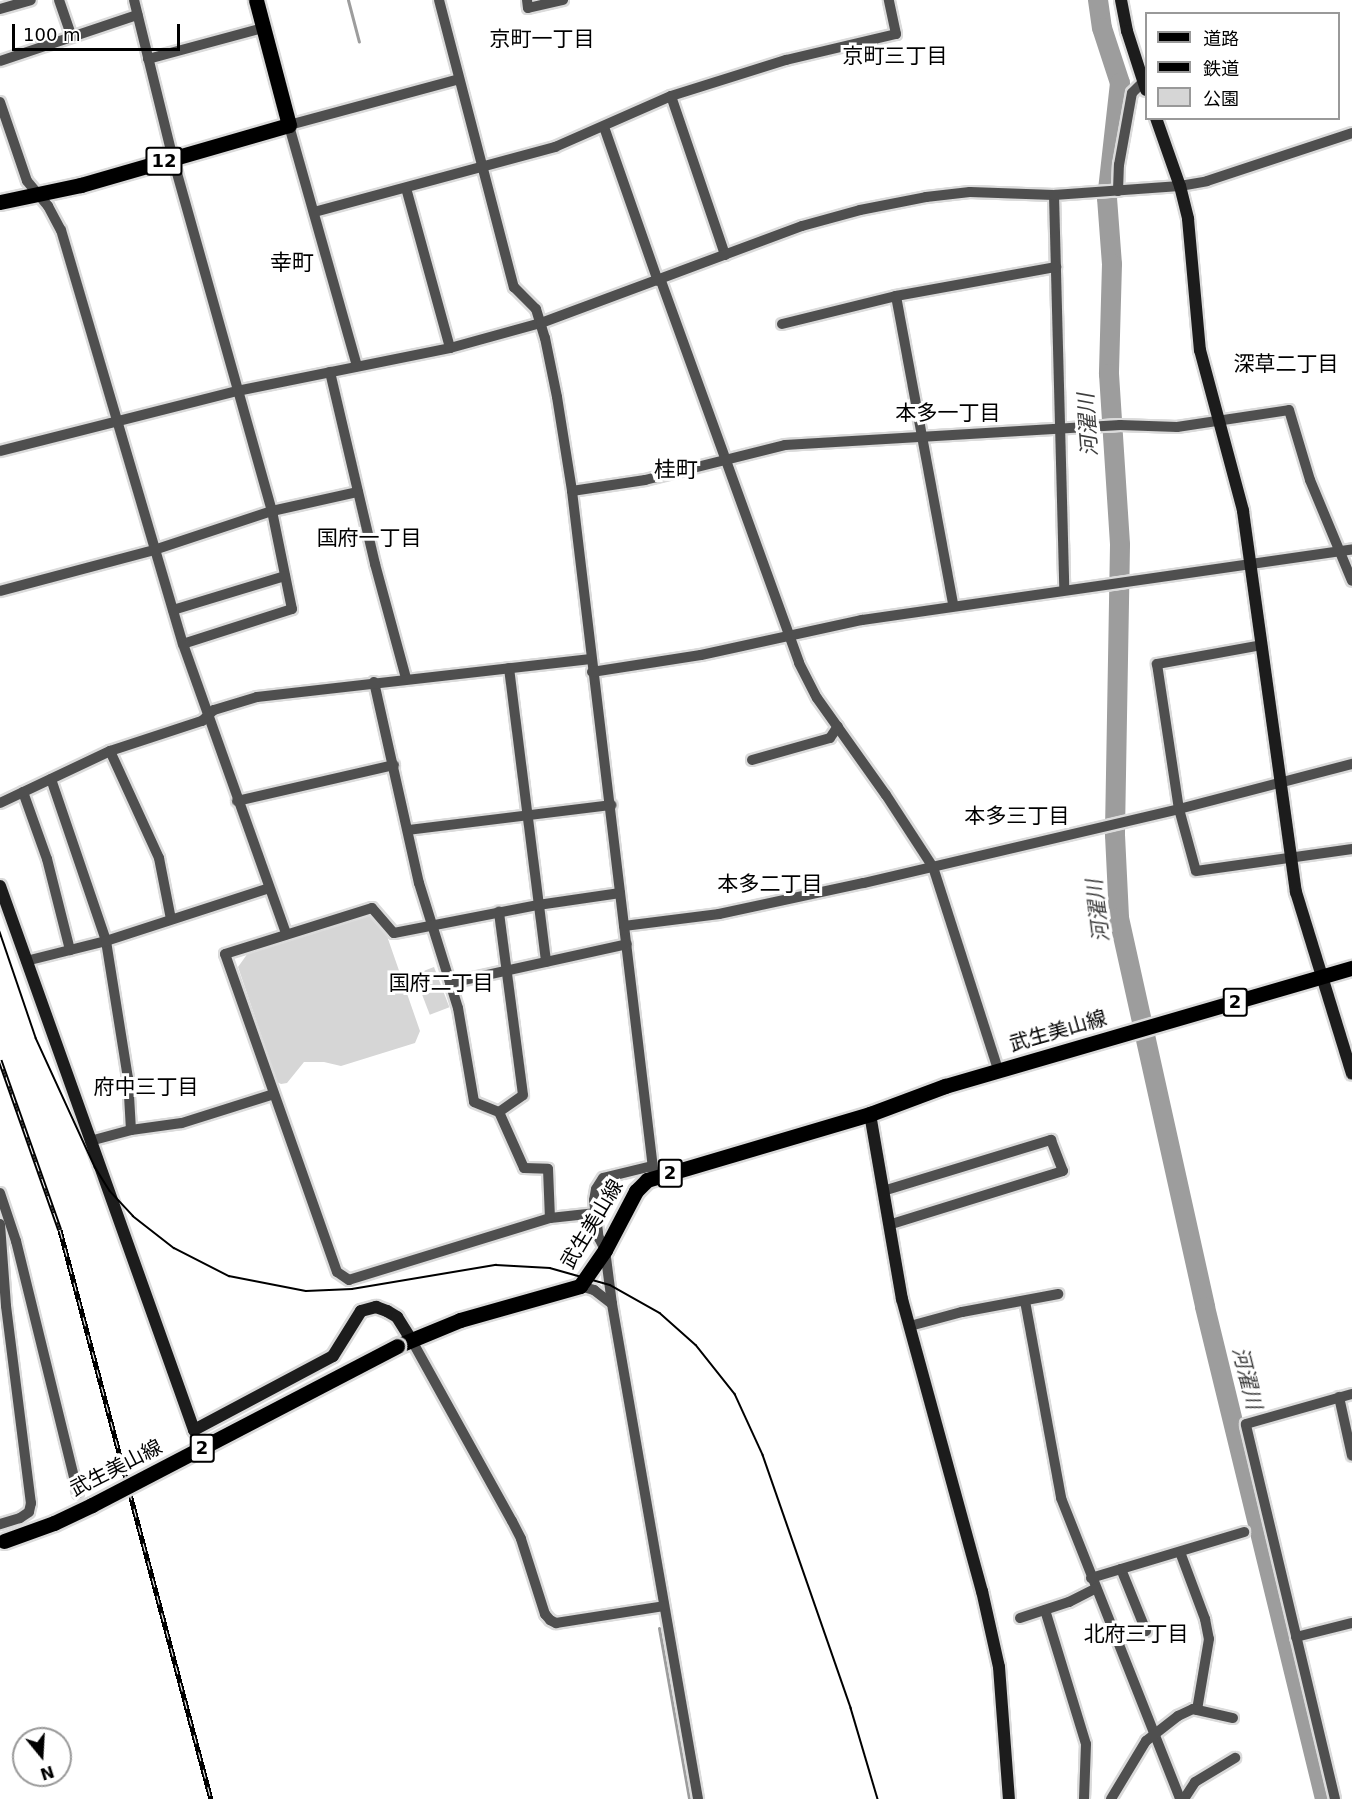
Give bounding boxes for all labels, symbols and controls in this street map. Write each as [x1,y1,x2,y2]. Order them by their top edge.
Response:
scale bar [15,12,183,50]
legend [1145,12,1340,120]
text: 100 m [23,24,81,45]
district label: 京町一丁目 [490,26,594,52]
text: 道路 [1203,28,1239,49]
district label: 京町三丁目 [843,43,947,69]
text: 鉄道 [1203,58,1239,79]
text: 公園 [1203,88,1239,109]
road number: 12 [144,146,184,176]
district label: 幸町 [270,250,314,276]
district label: 深草二丁目 [1234,351,1338,377]
water label: 河濯川 [1073,393,1103,457]
district label: 本多一丁目 [896,400,1000,426]
district label: 桂町 [654,457,698,483]
district label: 国府一丁目 [317,525,421,551]
district label: 本多三丁目 [965,803,1069,829]
district label: 本多二丁目 [718,871,822,897]
water label: 河濯川 [1082,878,1114,944]
district label: 国府二丁目 [389,970,493,996]
road number: 2 [1222,987,1248,1017]
street label: 武生美山線 [1007,1006,1109,1056]
district label: 府中三丁目 [94,1074,198,1100]
road number: 2 [656,1158,684,1188]
street label: 武生美山線 [556,1175,628,1273]
water label: 河濯川 [1227,1344,1267,1412]
road number: 2 [188,1433,216,1463]
street label: 武生美山線 [66,1435,166,1501]
district label: 北府三丁目 [1084,1621,1188,1647]
north arrow [12,1727,72,1787]
text: N [38,1762,56,1784]

